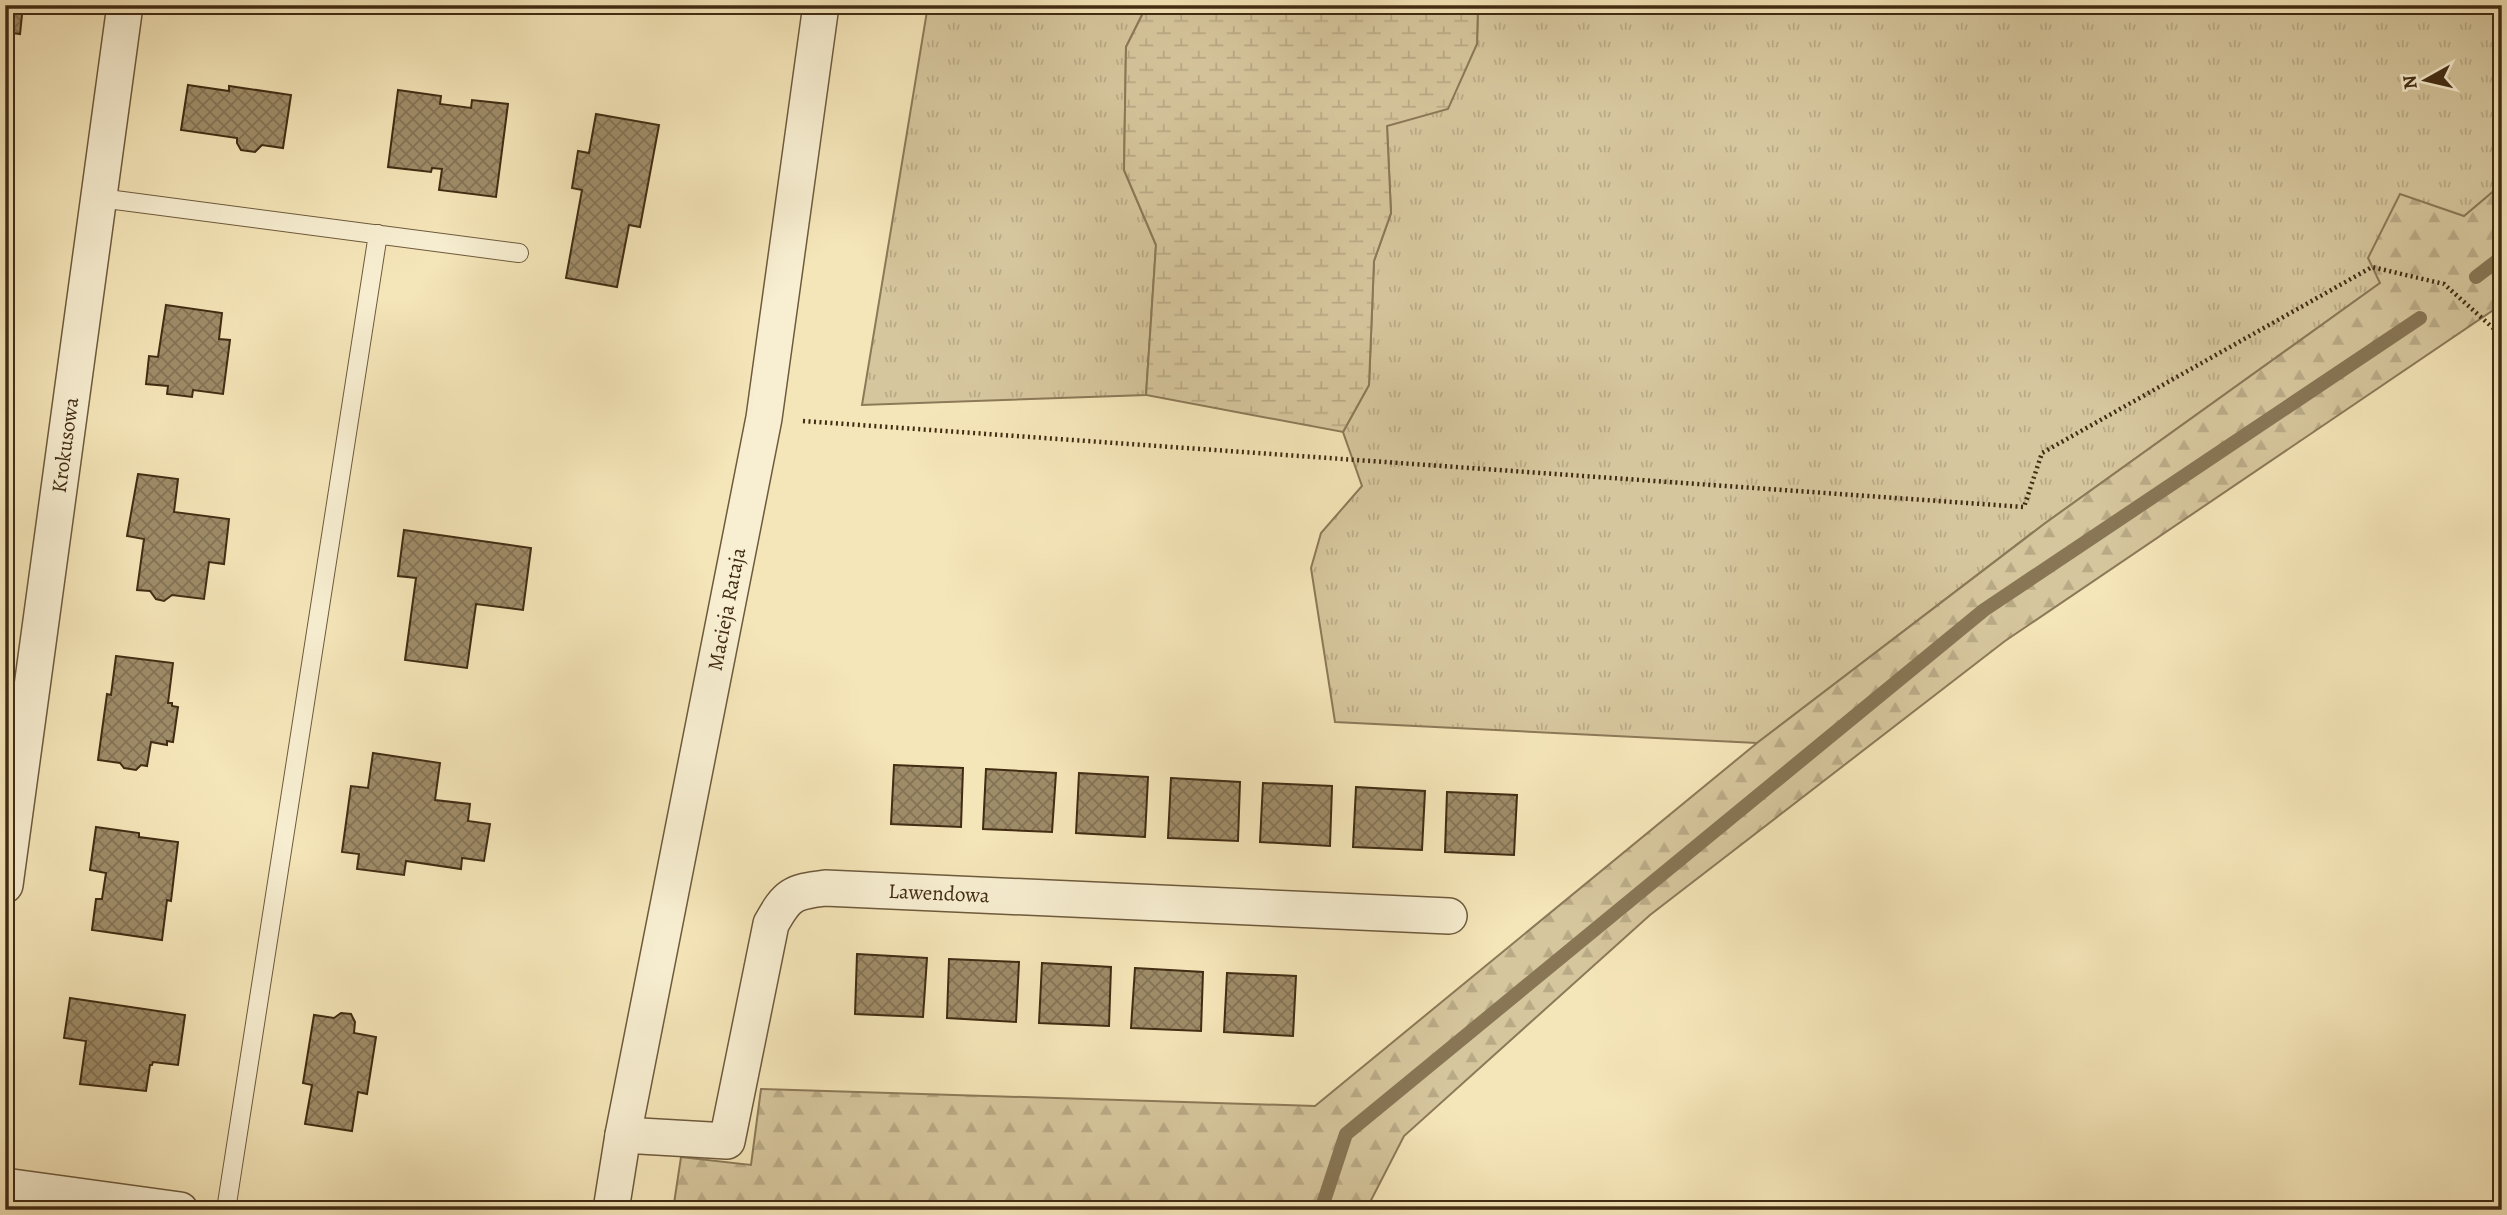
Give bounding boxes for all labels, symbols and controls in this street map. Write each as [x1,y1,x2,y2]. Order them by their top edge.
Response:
north arrow [2392,46,2462,116]
text: N [2396,73,2424,91]
street label: Krokusowa [45,395,85,495]
street label: Macieja Rataja [701,545,752,673]
street label: Lawendowa [888,877,990,909]

